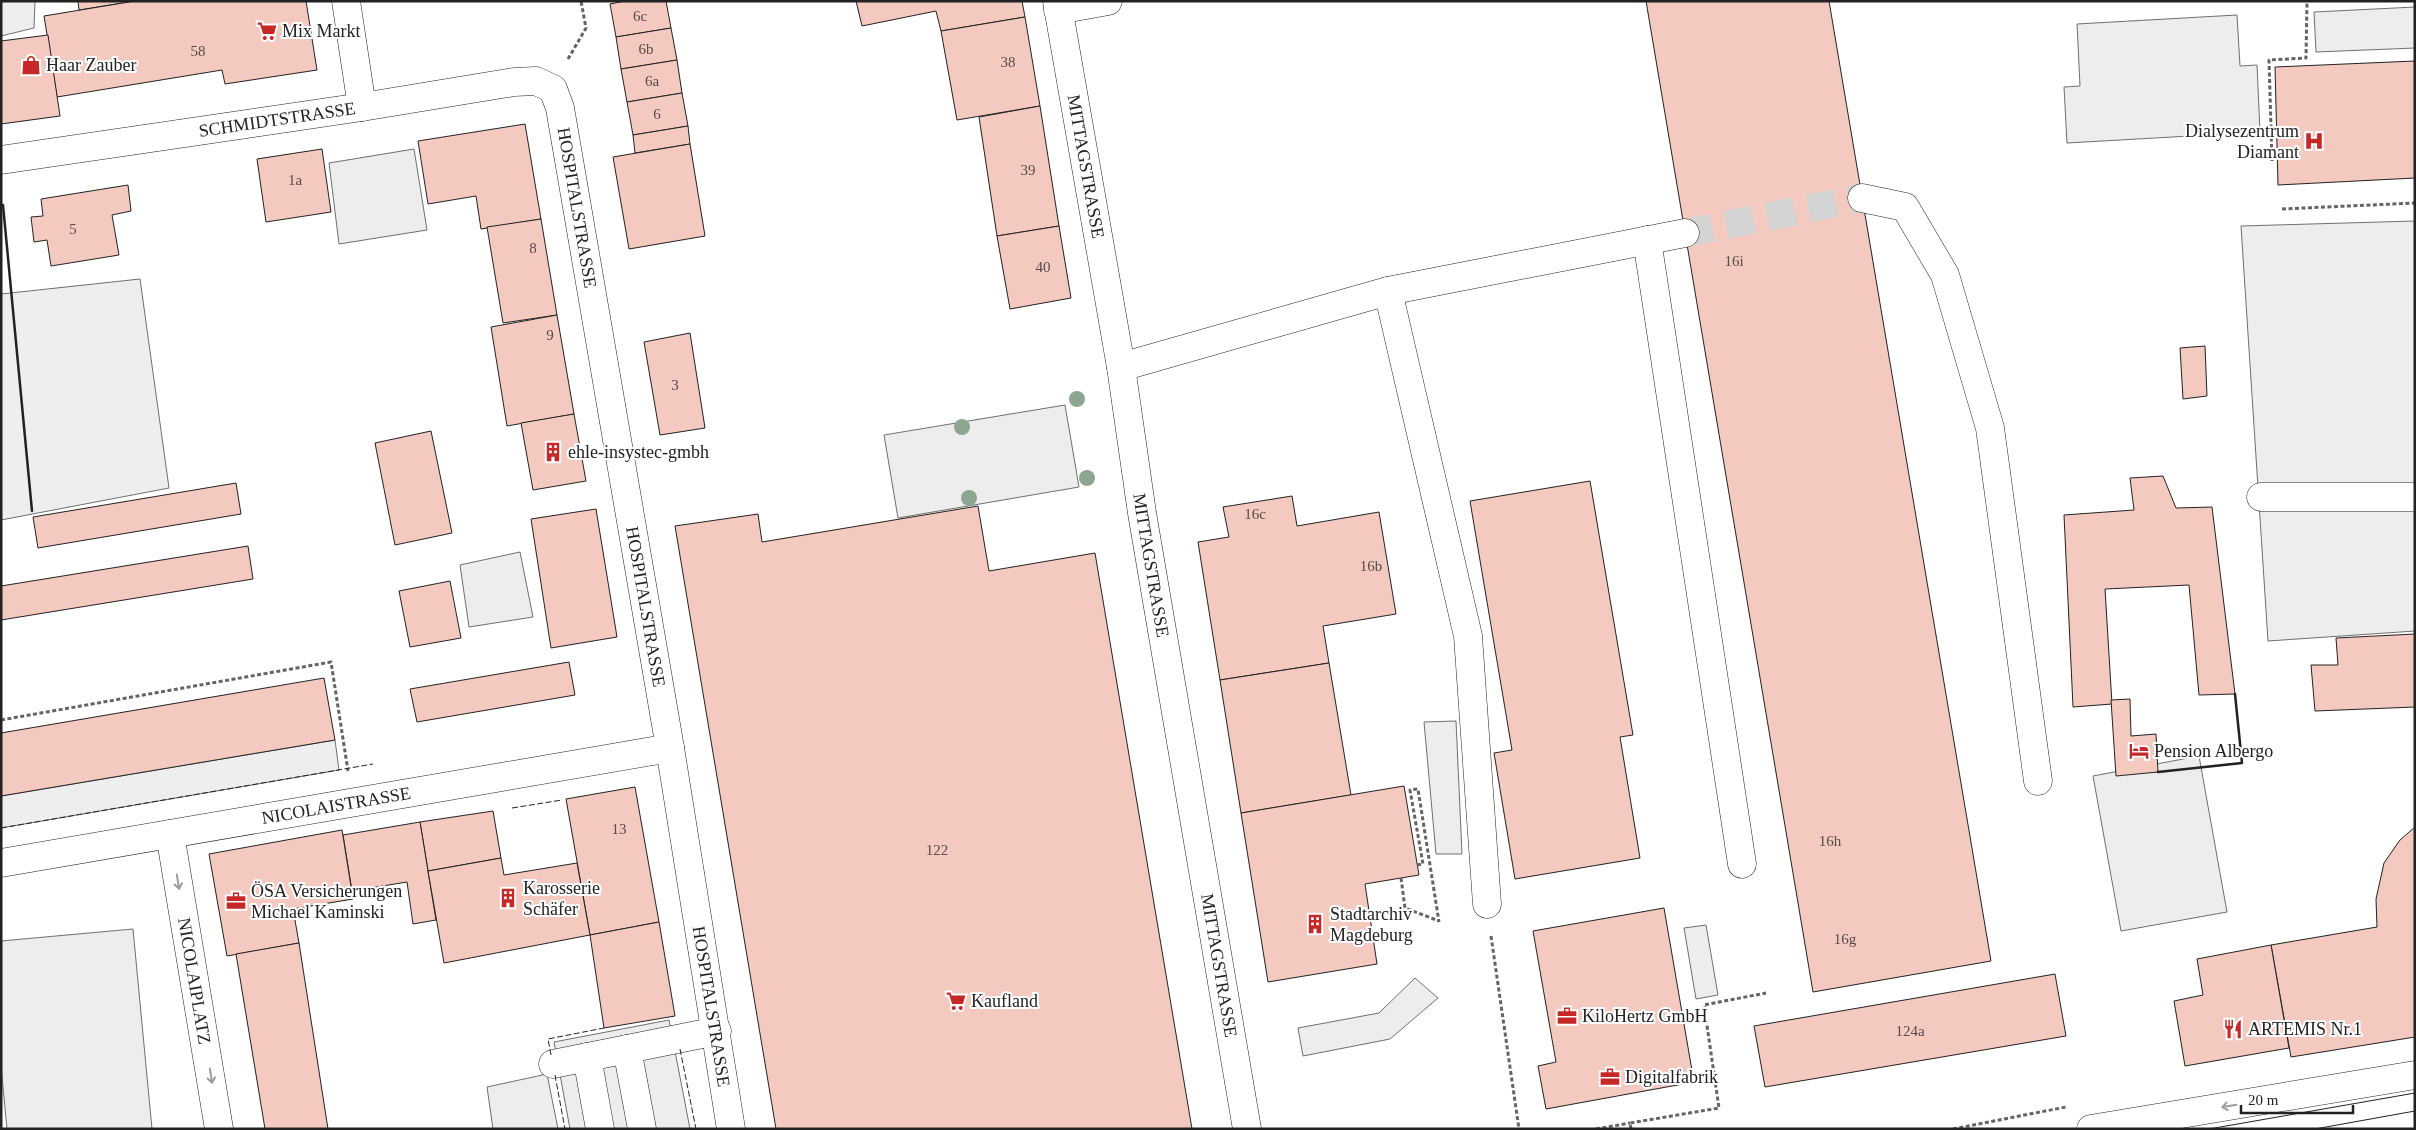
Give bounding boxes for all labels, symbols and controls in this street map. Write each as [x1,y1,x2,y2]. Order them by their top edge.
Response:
house number: 6c [633,8,647,24]
supermarket icon: Mix Markt [256,20,278,42]
place label: Mix Markt [282,21,361,41]
house number: 6b [639,41,654,57]
house number: 58 [191,43,206,59]
shop icon: Haar Zauber [20,54,42,76]
house number: 38 [1001,54,1016,70]
place label: Haar Zauber [46,55,136,75]
house number: 6a [645,73,659,89]
street label: MITTAGSTRASSE [1064,93,1108,240]
street label: SCHMIDTSTRASSE [197,98,357,141]
house number: 6 [653,106,661,122]
place label: Dialysezentrum Diamant [2185,121,2299,162]
street label: HOSPITALSTRASSE [553,126,601,289]
hospital icon: Dialysezentrum Diamant [2303,130,2325,152]
house number: 39 [1021,162,1036,178]
house number: 1a [288,172,302,188]
house number: 5 [69,221,77,237]
house number: 8 [529,240,537,256]
house number: 16i [1724,253,1744,269]
house number: 40 [1036,259,1051,275]
house number: 9 [546,327,554,343]
house number: 3 [671,377,679,393]
building icon: ehle-insystec-gmbh [542,441,564,463]
place label: ehle-insystec-gmbh [568,442,709,462]
street label: MITTAGSTRASSE [1129,492,1173,639]
house number: 16c [1244,506,1266,522]
street label: HOSPITALSTRASSE [622,525,669,689]
house number: 16b [1360,558,1382,574]
hotel icon: Pension Albergo [2128,740,2150,762]
place label: Pension Albergo [2154,741,2273,761]
street label: NICOLAISTRASSE [260,783,412,828]
house number: 13 [612,821,627,837]
house number: 16h [1819,833,1842,849]
house number: 122 [926,842,948,858]
one-way arrow [173,873,183,889]
place label: Karosserie Schäfer [523,878,600,919]
place label: ÖSA Versicherungen Michael Kaminski [251,881,402,922]
building icon: Karosserie Schäfer [497,887,519,909]
office icon: ÖSA Versicherungen Michael Kaminski [225,890,247,912]
street label: MITTAGSTRASSE [1197,892,1241,1039]
place label: Stadtarchiv Magdeburg [1330,904,1413,945]
building icon: Stadtarchiv Magdeburg [1304,913,1326,935]
street label: NICOLAIPLATZ [174,916,215,1046]
street label: HOSPITALSTRASSE [689,924,734,1088]
house number: 16g [1834,931,1857,947]
supermarket icon: Kaufland [945,990,967,1012]
place label: Kaufland [971,991,1038,1011]
office icon: KiloHertz GmbH [1556,1005,1578,1027]
place label: KiloHertz GmbH [1582,1006,1707,1026]
restaurant icon: ARTEMIS Nr.1 [2222,1018,2244,1040]
place label: ARTEMIS Nr.1 [2248,1019,2362,1039]
house number: 124a [1895,1023,1925,1039]
office icon: Digitalfabrik [1599,1066,1621,1088]
place label: Digitalfabrik [1625,1067,1718,1087]
one-way arrow [206,1068,216,1084]
scale bar [2241,1082,2354,1114]
text: 20 m [2248,1092,2279,1108]
one-way arrow [2221,1101,2237,1111]

